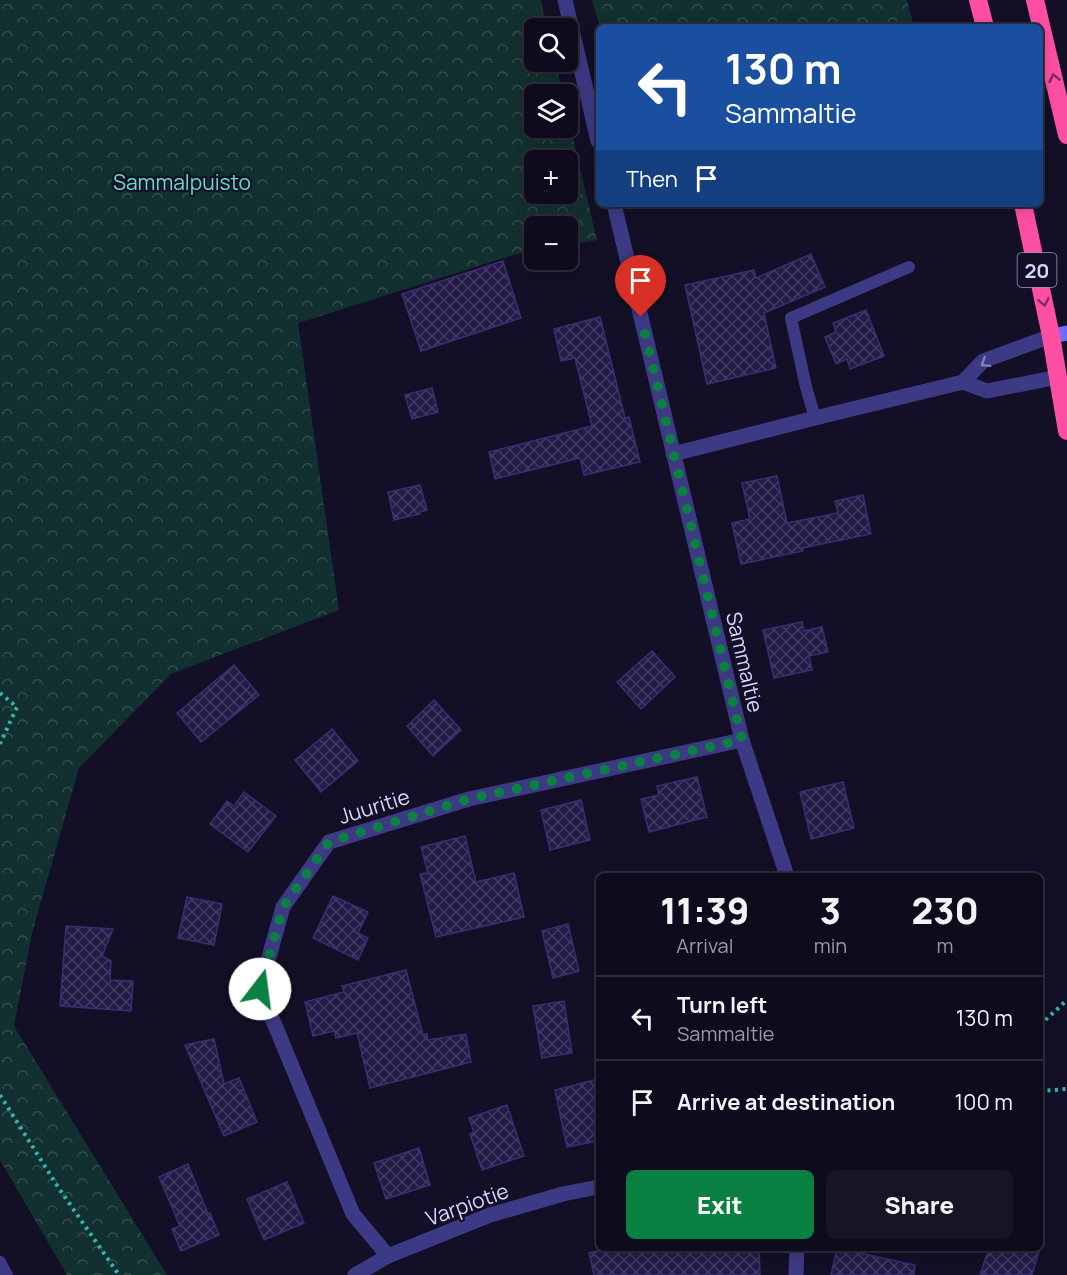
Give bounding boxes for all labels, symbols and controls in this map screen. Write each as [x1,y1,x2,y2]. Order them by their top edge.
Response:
map controls [524,18,578,270]
button: search [524,18,578,72]
text: 130 m [725,39,842,97]
icon: left [626,48,704,126]
one-way arrow [1048,73,1061,83]
button: layers [524,84,578,138]
text: Sammaltie [725,94,857,131]
button: + [524,150,578,204]
icon: arrive [690,162,723,195]
text: Then [626,164,678,194]
park label: Sammalpuisto [113,168,251,196]
button: − [524,216,578,270]
road number: 20 [1018,253,1056,287]
pin [615,255,666,317]
icon: arrive [624,264,657,297]
one-way arrow [1037,297,1050,307]
one-way arrow [981,355,991,367]
street label: Sammaltie [720,609,770,715]
street label: Juuritie [335,782,413,830]
text: 11:39 [660,886,749,935]
text: 3 [820,886,841,935]
text: 230 [911,886,979,935]
text: Arrival [676,932,733,959]
text: min [814,932,847,959]
text: m [937,932,954,959]
position arrow [228,957,292,1021]
text: Turn left [677,990,767,1020]
icon: left [626,1002,659,1035]
text: 130 m [956,1003,1013,1033]
text: Sammaltie [677,1020,775,1047]
icon: arrive [626,1086,659,1119]
text: Arrive at destination [677,1087,895,1117]
text: 100 m [955,1087,1013,1117]
button: Exit [626,1170,814,1239]
button: Share [826,1170,1013,1239]
street label: Varpiotie [422,1176,512,1232]

